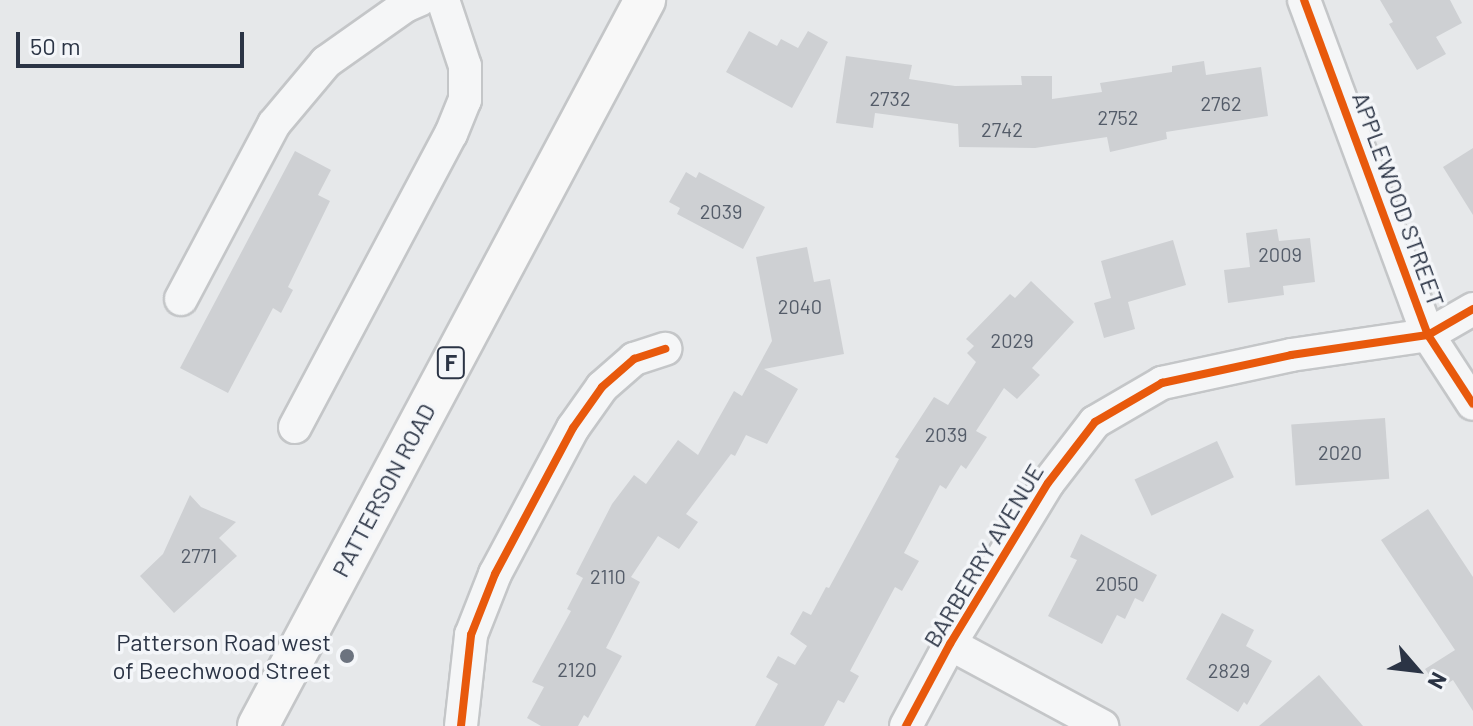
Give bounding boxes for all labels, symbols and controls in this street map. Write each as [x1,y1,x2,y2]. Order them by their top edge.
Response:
scale bar [20,16,248,66]
text: 50 m [30,31,81,60]
house number: 2732 [869,86,911,110]
street label: APPLEWOOD STREET [1347,88,1451,310]
house number: 2762 [1200,91,1242,115]
house number: 2752 [1097,105,1139,129]
house number: 2742 [981,117,1023,141]
house number: 2039 [700,199,742,223]
house number: 2009 [1258,242,1302,266]
house number: 2040 [778,294,822,318]
house number: 2029 [990,328,1034,352]
road number: F [435,345,467,381]
street label: PATTERSON ROAD [325,398,441,582]
house number: 2039 [925,422,967,446]
house number: 2020 [1318,440,1362,464]
street label: BARBERRY AVENUE [917,458,1049,652]
house number: 2771 [181,543,217,567]
house number: 2110 [590,564,626,588]
house number: 2050 [1095,571,1139,595]
place label: Patterson Road west of Beechwood Street [112,628,331,684]
north arrow [1377,630,1457,710]
marker: Patterson Road west of Beechwood Street [338,647,356,665]
house number: 2120 [557,657,597,681]
house number: 2829 [1208,658,1250,682]
text: N [1423,669,1453,694]

